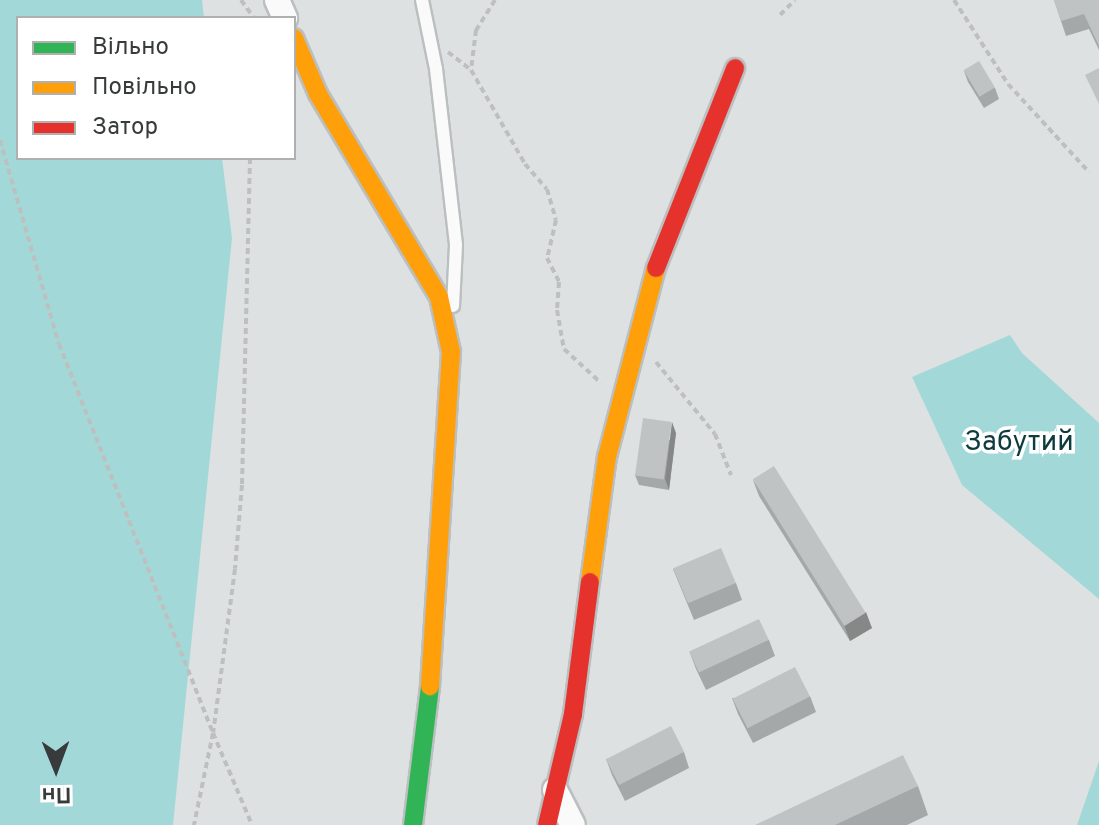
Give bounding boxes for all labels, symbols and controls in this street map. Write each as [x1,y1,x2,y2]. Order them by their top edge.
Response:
legend [16,16,296,160]
text: Вільно [92,33,169,63]
text: Повільно [92,73,197,103]
text: Затор [92,113,158,143]
park label: Забутий [964,426,1074,460]
north arrow [16,729,96,809]
text: Пн [41,780,72,807]

